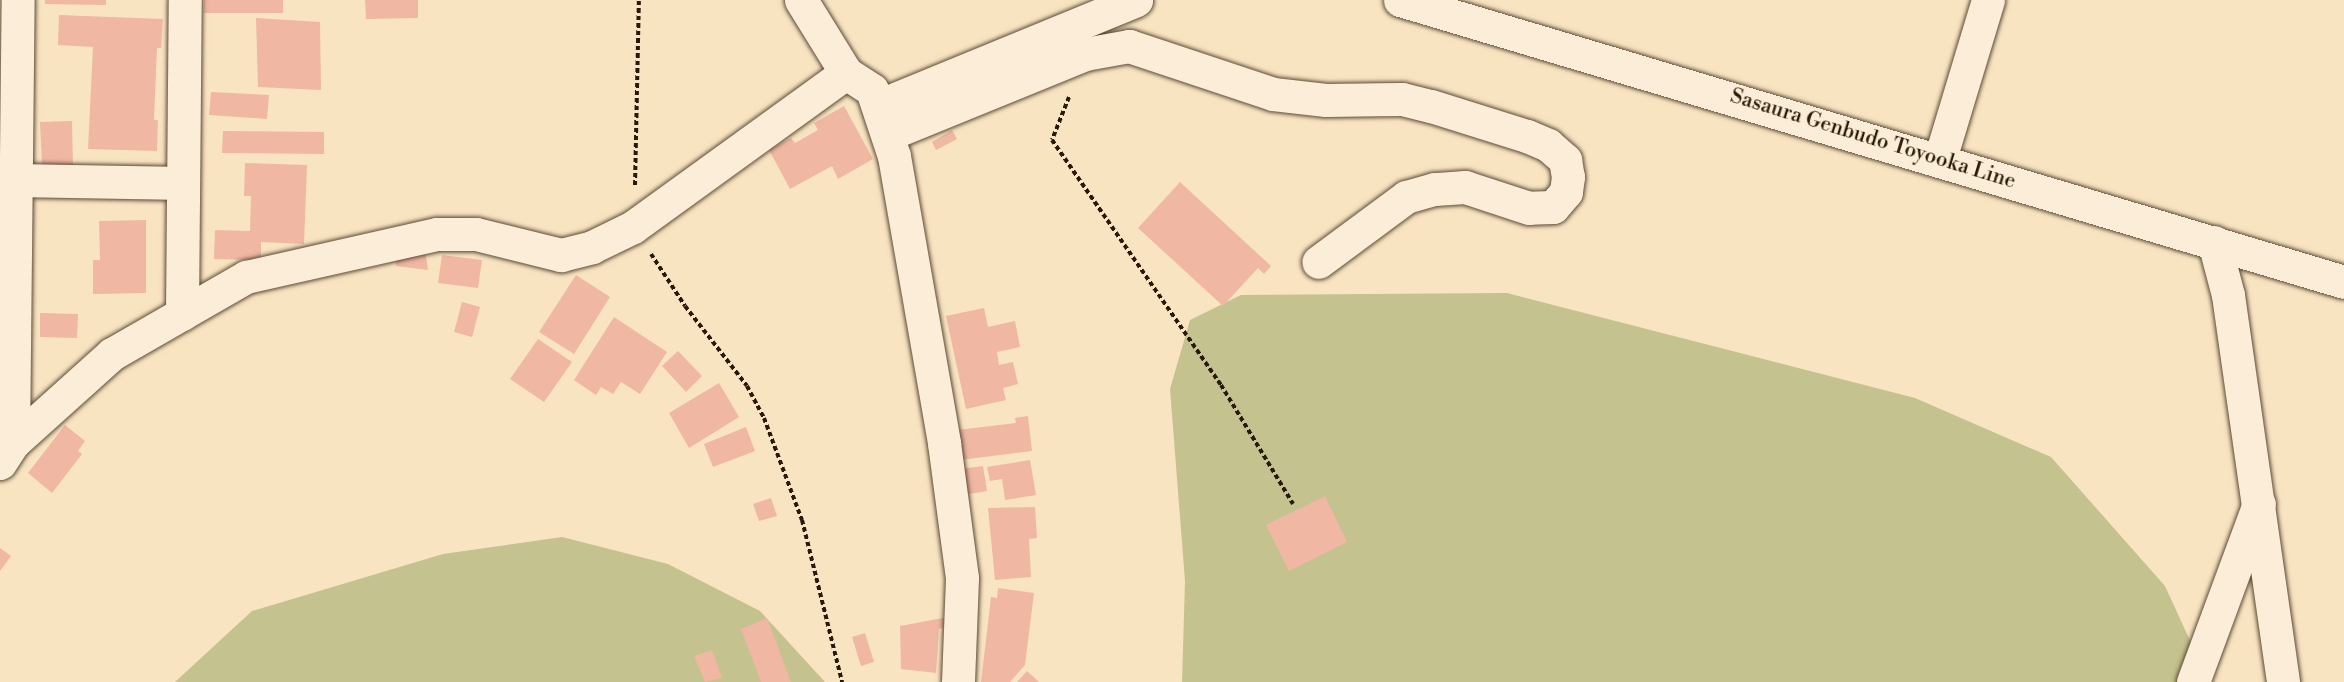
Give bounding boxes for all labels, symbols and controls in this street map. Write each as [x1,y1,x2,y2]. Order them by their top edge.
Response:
street label: Sasaura Genbudo Toyooka Line [1727,84,2019,194]

